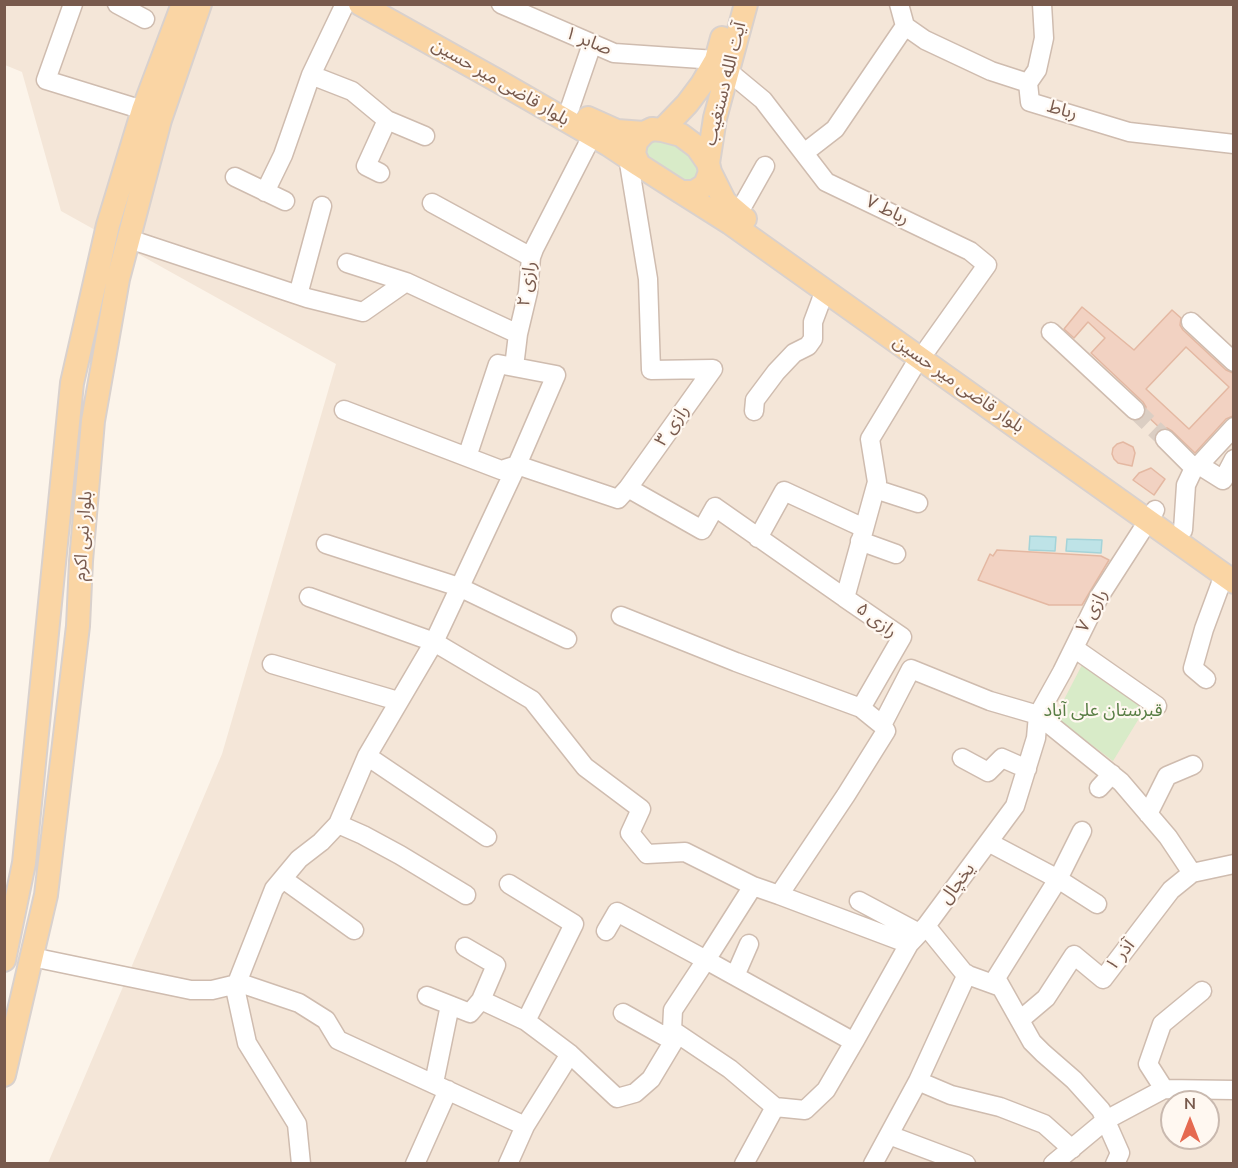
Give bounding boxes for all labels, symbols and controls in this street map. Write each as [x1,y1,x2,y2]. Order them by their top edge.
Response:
street label: آیت الله دستغیب [700,20,752,148]
street label: صابر ۱ [562,23,614,61]
street label: بلوار قاضی میر حسین [427,35,573,131]
street label: رباط [1044,96,1080,126]
street label: رباط ۷ [862,191,912,231]
street label: رازی ۲ [514,260,542,308]
street label: بلوار قاضی میر حسین [888,332,1028,438]
street label: رازی ۳ [651,401,695,451]
street label: بلوار نبی اکرم [70,490,98,582]
street label: رازی ۷ [1073,586,1113,636]
street label: رازی ۵ [851,599,901,643]
park label: قبرستان علی آباد [1043,701,1163,723]
street label: یخچال [936,859,980,909]
street label: آذر ۱ [1102,936,1140,976]
north arrow [1160,1090,1220,1150]
text: N [1184,1093,1196,1115]

